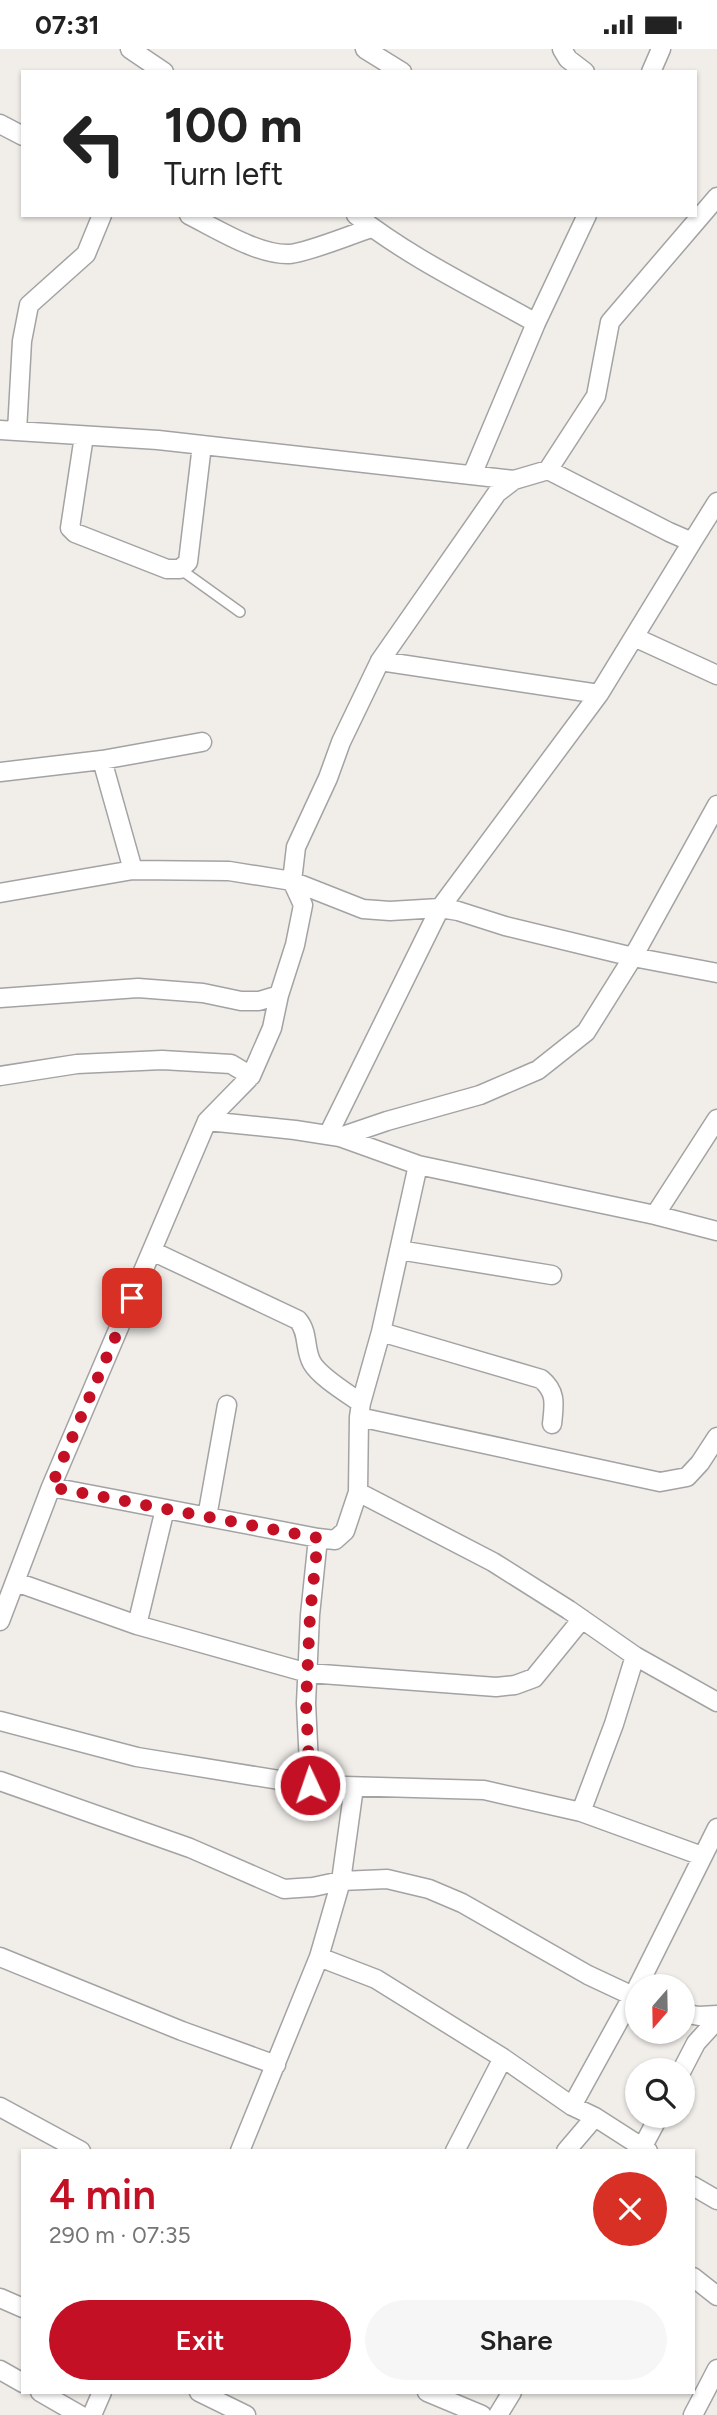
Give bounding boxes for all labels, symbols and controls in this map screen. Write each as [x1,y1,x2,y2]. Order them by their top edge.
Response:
text: 07:31 [35,9,100,41]
text: 100 m [164,95,303,154]
icon: left [49,98,140,189]
text: Turn left [164,155,283,193]
pin [102,1268,162,1328]
icon: arrive [113,1279,151,1317]
position arrow [273,1748,347,1822]
north arrow [625,1974,695,2044]
map controls [625,1974,695,2128]
button: search [625,2058,695,2128]
text: 4 min [49,2169,156,2220]
button: close [593,2172,667,2246]
text: 290 m · 07:35 [49,2221,191,2249]
button: Exit [49,2300,351,2380]
button: Share [365,2300,667,2380]

